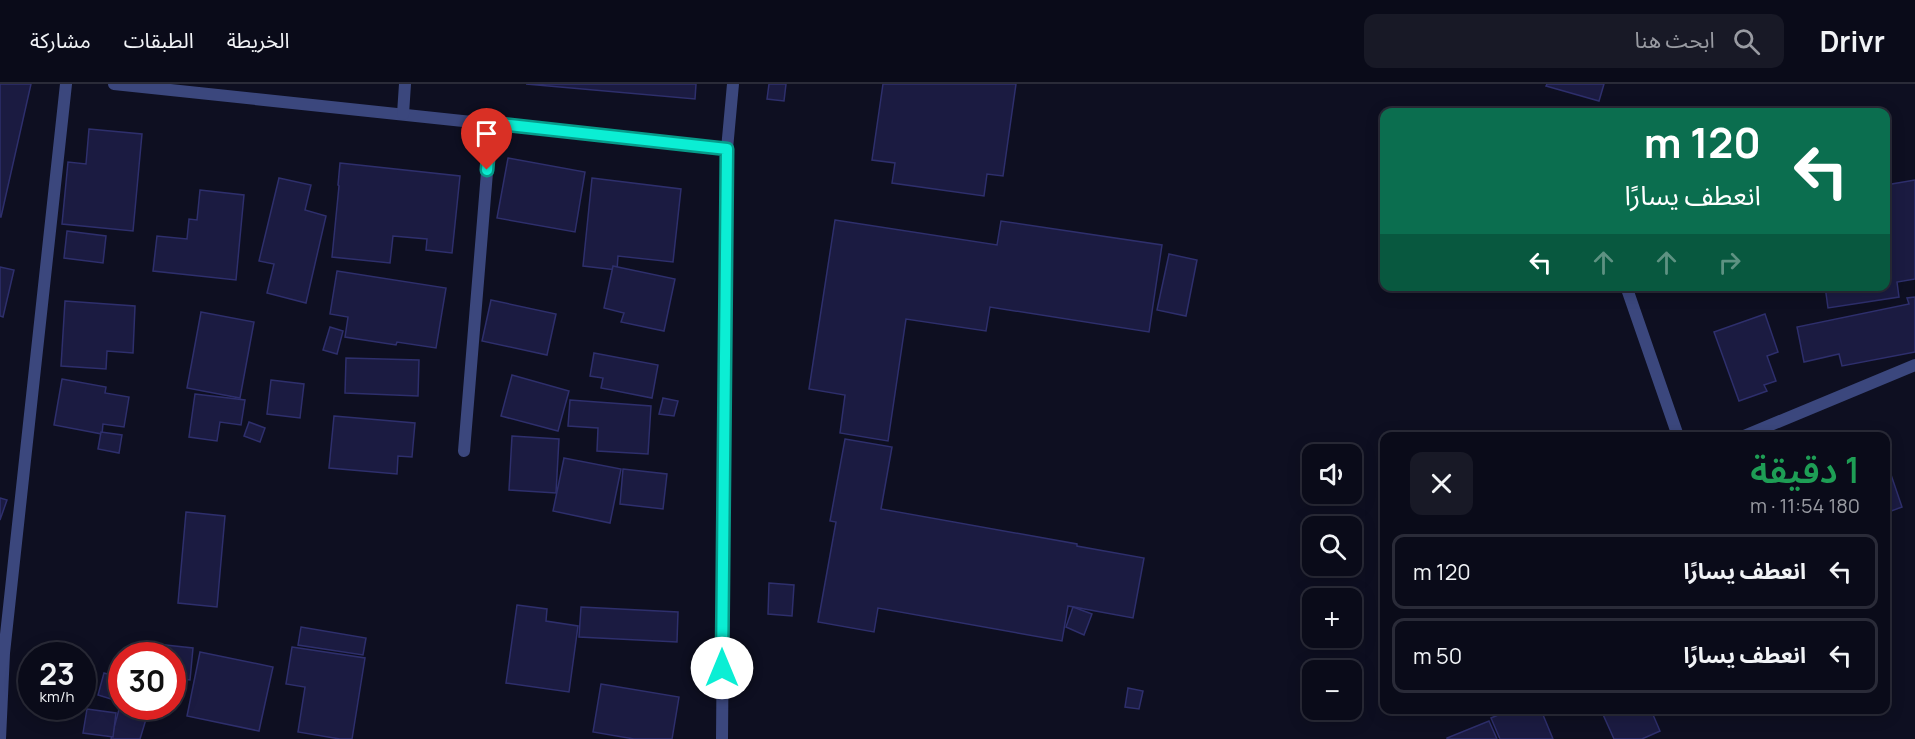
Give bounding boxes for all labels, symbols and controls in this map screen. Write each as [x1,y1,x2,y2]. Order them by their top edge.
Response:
search box [1364,14,1784,68]
text: Drivr [1820,22,1885,60]
text: ابحث هنا [1635,25,1715,55]
icon: search [1730,25,1763,58]
text: مشاركة [30,26,91,54]
text: الطبقات [124,26,194,54]
text: الخريطة [227,26,290,54]
pin [461,108,512,170]
text: 120 m [1644,113,1761,171]
icon: arrive [470,117,503,150]
icon: left [1782,132,1860,210]
text: انعطف يسارًا [1624,176,1761,213]
icon: left [1524,246,1557,279]
icon: ahead [1587,246,1620,279]
icon: ahead [1650,246,1683,279]
icon: right [1713,246,1746,279]
map controls [1302,444,1362,720]
button: sound [1302,444,1362,504]
text: 1 دقيقة [1750,445,1860,494]
button: close [1410,452,1473,515]
text: 180 m · 11:54 [1750,492,1860,519]
button: search [1302,516,1362,576]
icon: left [1824,555,1857,588]
text: انعطف يسارًا [1683,556,1806,586]
text: 120 m [1413,557,1471,587]
button: + [1302,588,1362,648]
position arrow [690,636,754,700]
icon: left [1824,639,1857,672]
text: انعطف يسارًا [1683,640,1806,670]
text: 50 m [1413,641,1462,671]
speed limit sign: 30 [108,642,186,720]
text: 23 [39,653,75,694]
button: − [1302,660,1362,720]
text: km/h [40,686,74,707]

